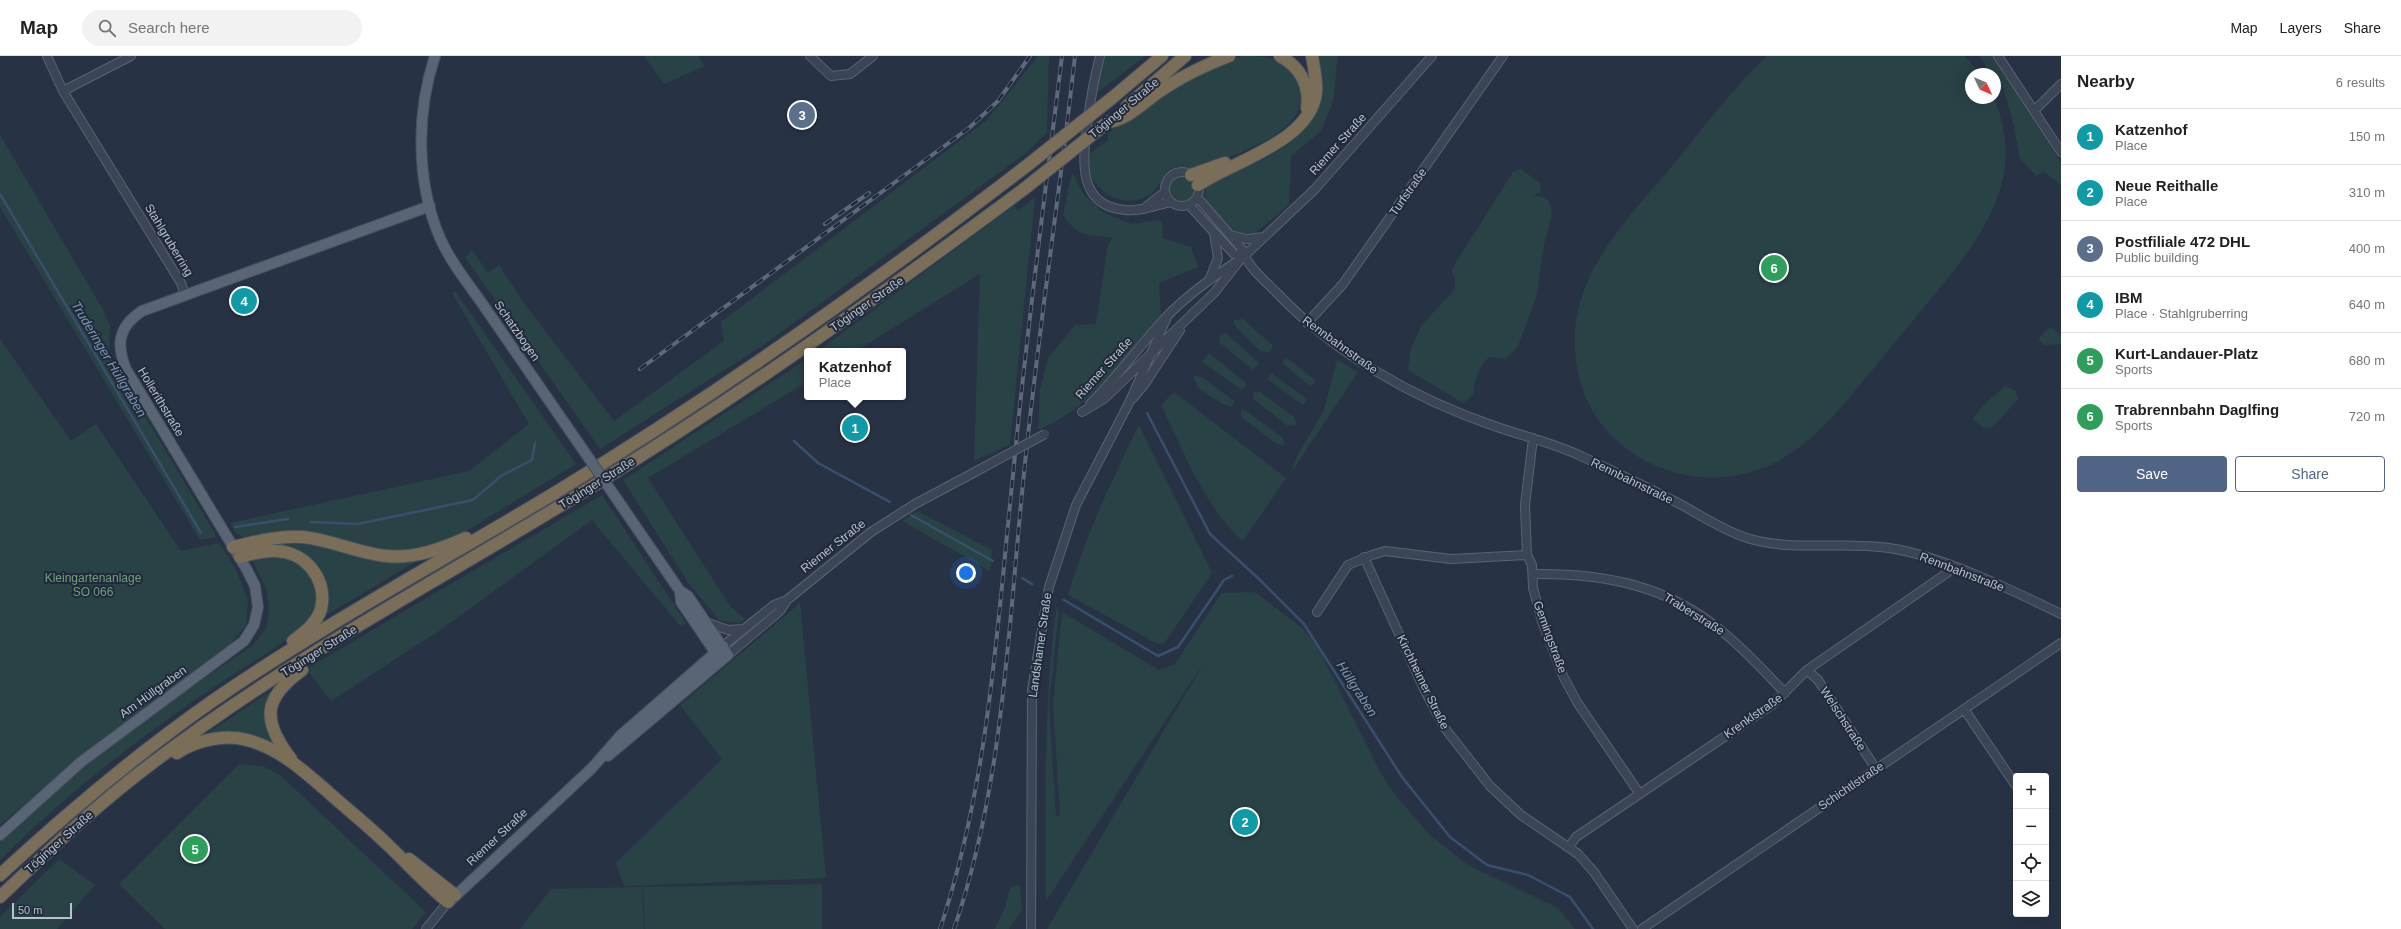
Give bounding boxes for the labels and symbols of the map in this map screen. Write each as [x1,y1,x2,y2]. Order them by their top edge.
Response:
north arrow [1965,68,2001,104]
street label: Töginger Straße [1086,75,1162,141]
pin: 3 [789,100,815,130]
street label: Riemer Straße [1307,110,1370,178]
street label: Turfstraße [1387,165,1430,219]
street label: Stahlgruberring [142,201,196,279]
pin: 6 [1761,253,1787,283]
street label: Töginger Straße [827,273,907,335]
pin: 4 [231,286,257,316]
water label: Truderinger Hüllgraben [68,298,150,420]
street label: Schatzbogen [491,298,543,364]
street label: Rennbahnstraße [1300,313,1381,377]
street label: Riemer Straße [1073,334,1136,402]
street label: Hollerithstraße [135,365,187,439]
pin: 1 [842,413,868,443]
street label: Töginger Straße [557,454,638,512]
street label: Rennbahnstraße [1589,455,1676,507]
street label: Riemer Straße [798,516,868,576]
street label: Rennbahnstraße [1918,549,2007,595]
your location [956,563,976,583]
park label: Kleingartenanlage SO 066 [45,571,142,599]
street label: Traberstraße [1661,590,1727,638]
street label: Landshamer Straße [1026,591,1054,698]
street label: Gemingstraße [1530,599,1570,675]
street label: Töginger Straße [279,622,360,680]
street label: Kirchheimer Straße [1394,632,1452,732]
water label: Hüllgraben [1334,659,1380,719]
street label: Am Hüllgraben [117,663,189,721]
street label: Welschstraße [1817,685,1869,754]
street label: Krenklstraße [1721,691,1785,741]
street label: Schichtlstraße [1816,759,1887,813]
street label: Riemer Straße [464,805,531,869]
pin: 2 [1232,807,1258,837]
street label: Töginger Straße [22,808,96,876]
pin: 5 [182,834,208,864]
scale bar [12,901,72,920]

